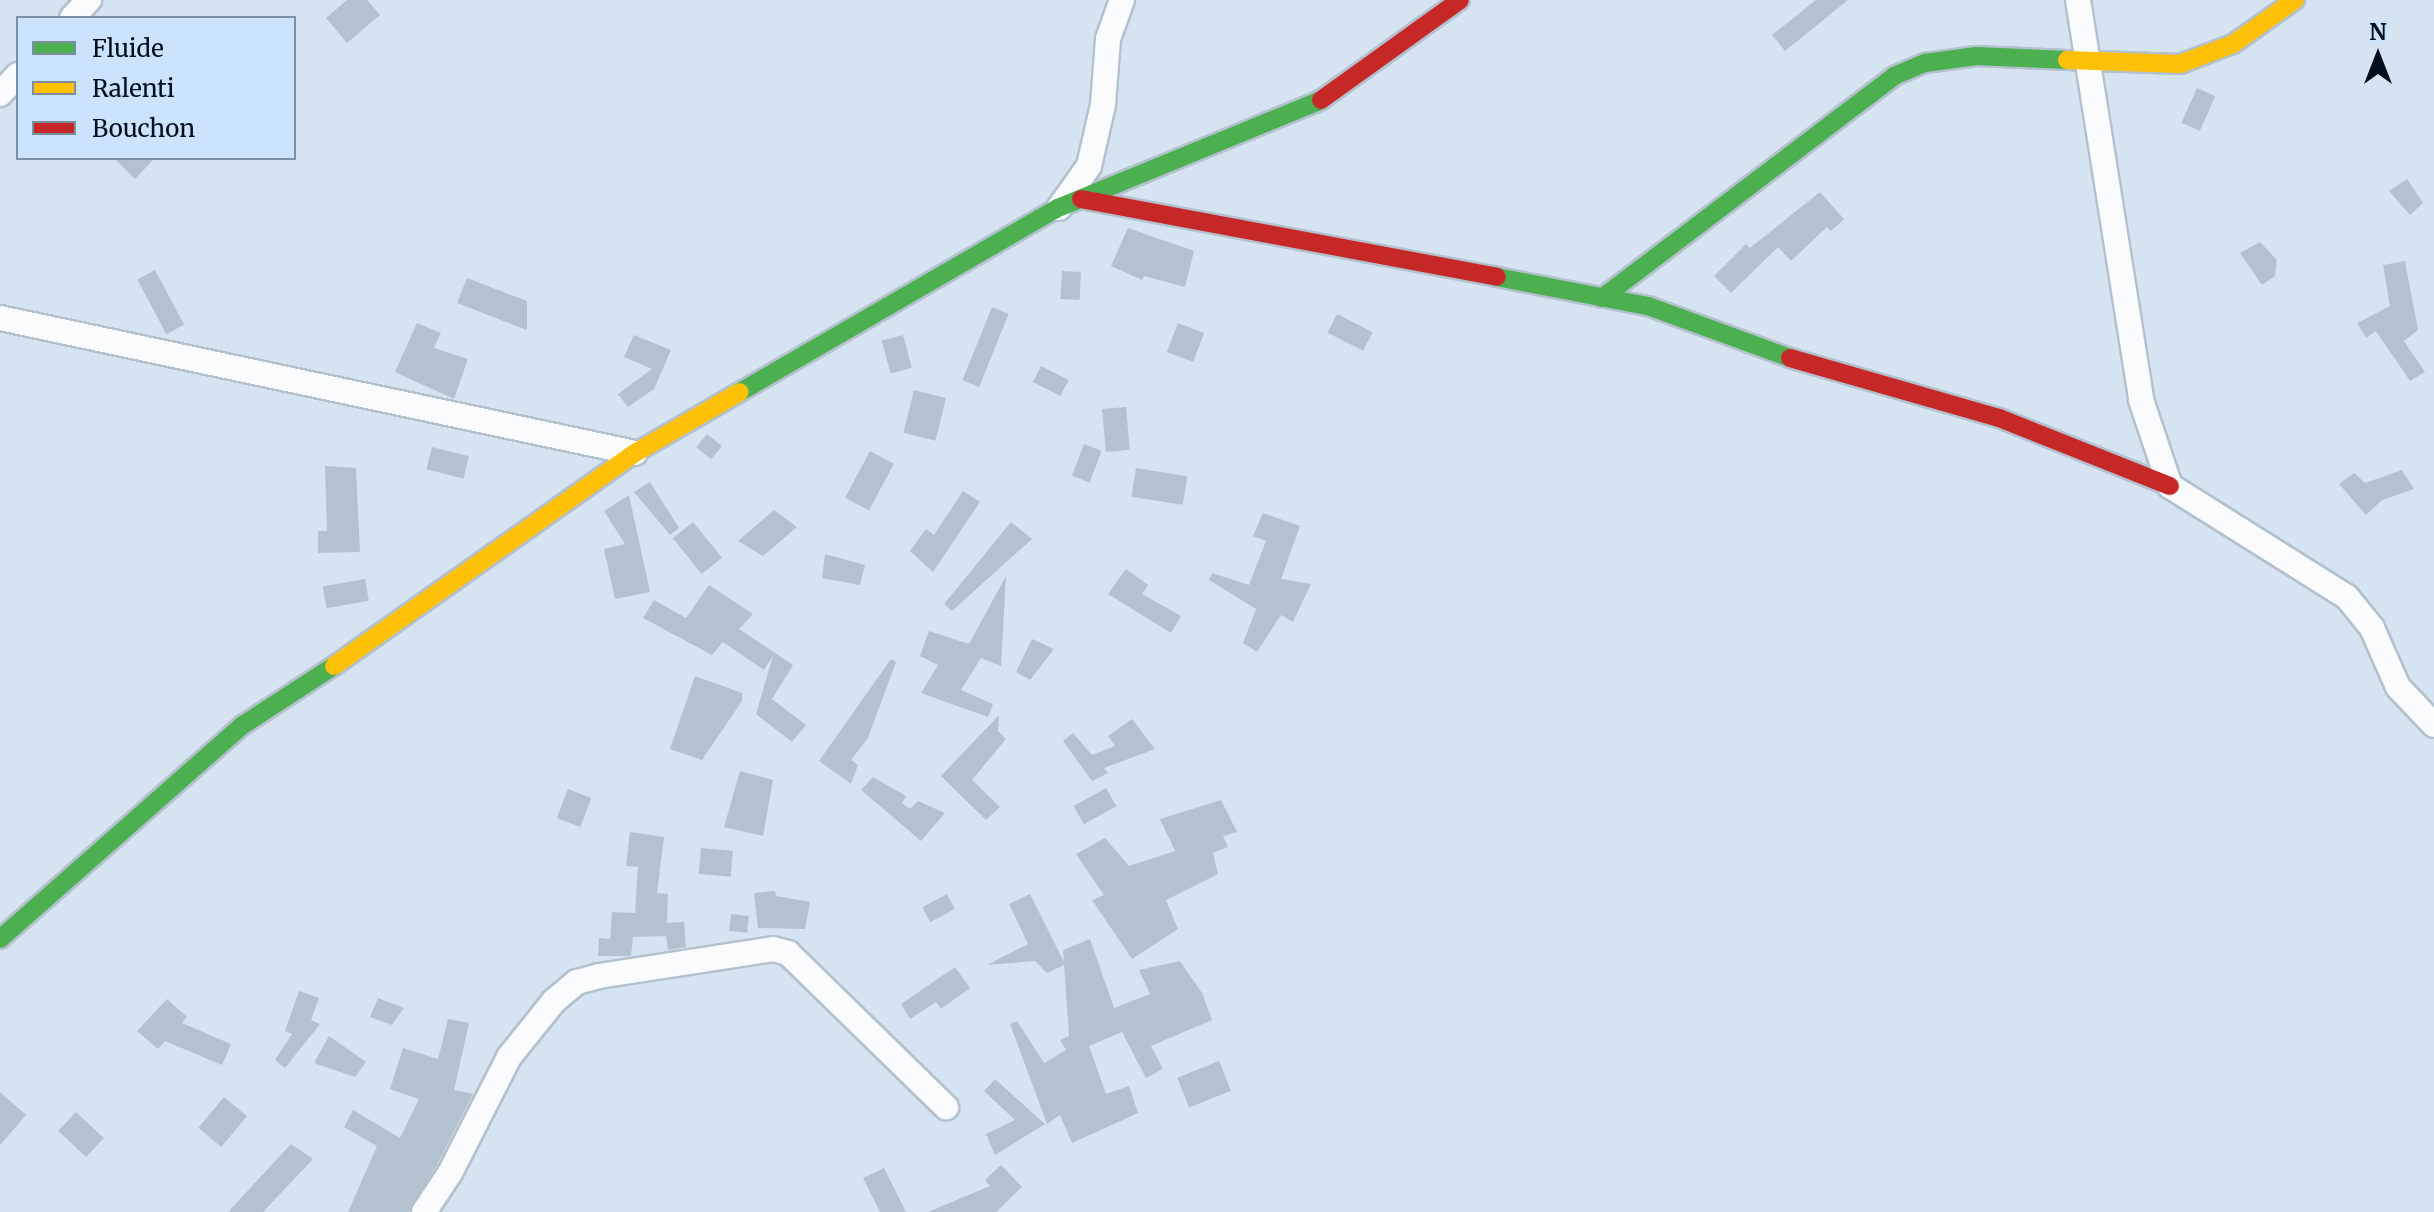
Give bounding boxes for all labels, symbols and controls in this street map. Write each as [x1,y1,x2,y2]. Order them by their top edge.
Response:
legend [16,16,296,160]
north arrow [2338,16,2418,96]
text: N [2369,18,2387,46]
text: Fluide [92,33,164,64]
text: Ralenti [92,73,175,104]
text: Bouchon [92,113,195,144]

